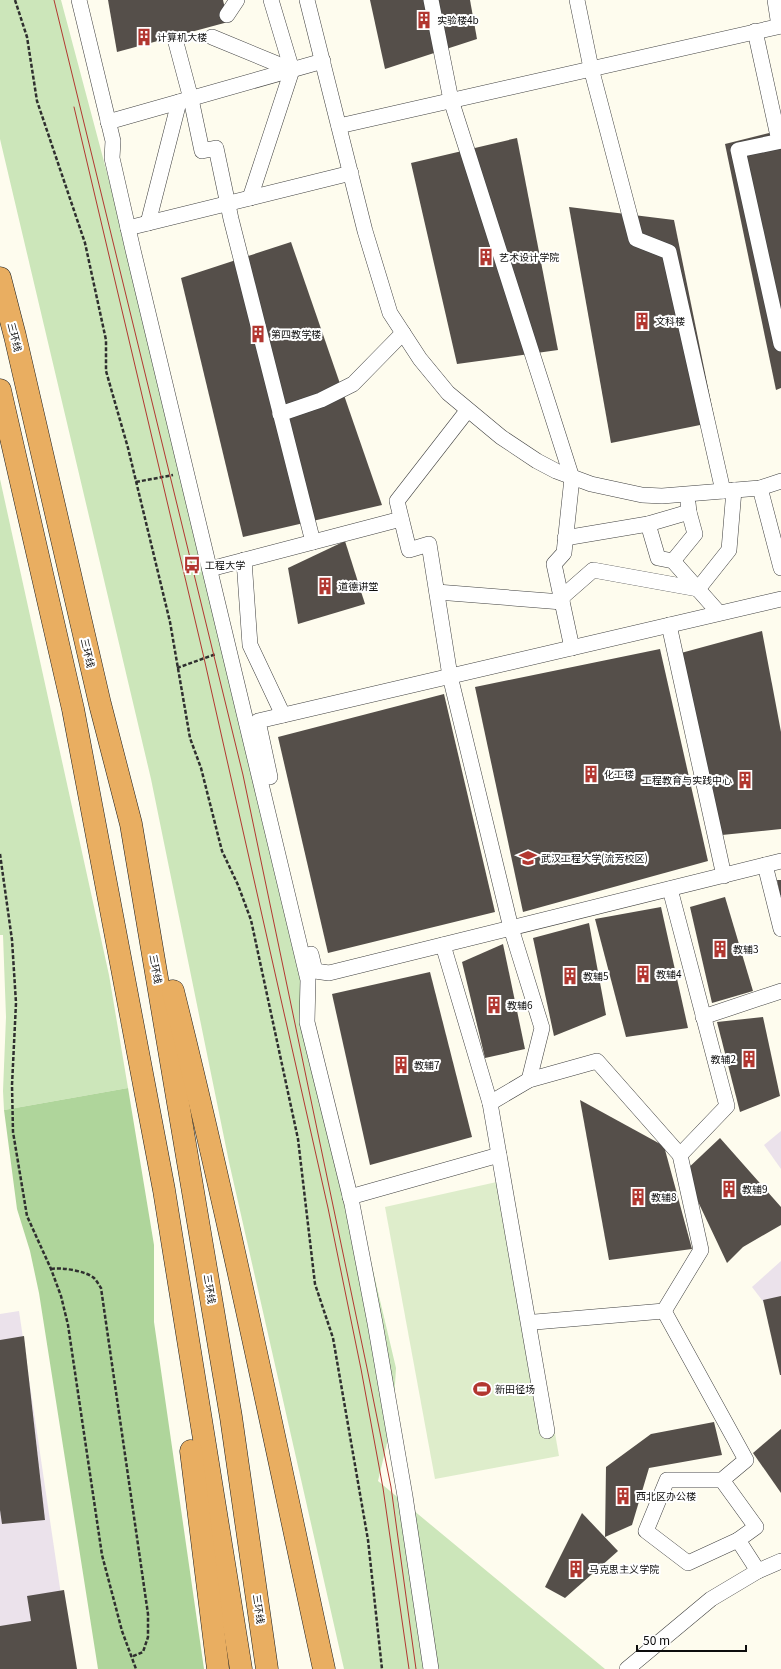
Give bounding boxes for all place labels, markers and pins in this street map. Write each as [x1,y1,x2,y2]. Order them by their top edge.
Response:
building icon: 实验楼4b [414,10,434,30]
place label: 实验楼4b [437,12,479,27]
building icon: 计算机大楼 [134,27,154,47]
place label: 计算机大楼 [157,29,207,44]
building icon: 艺术设计学院 [476,247,496,267]
place label: 艺术设计学院 [499,249,559,264]
building icon: 文科楼 [632,311,652,331]
place label: 文科楼 [655,313,685,328]
building icon: 第四教学楼 [248,324,268,344]
place label: 第四教学楼 [271,326,321,341]
bus stop icon: 工程大学 [182,555,202,575]
place label: 工程大学 [205,557,245,572]
building icon: 道德讲堂 [315,576,335,596]
place label: 道德讲堂 [338,578,378,593]
building icon: 化工楼 [581,764,601,784]
place label: 化工楼 [604,766,634,781]
building icon: 工程教育与实践中心 [735,770,755,790]
place label: 工程教育与实践中心 [642,772,732,787]
school or university icon: 武汉工程大学(流芳校区) [518,848,538,868]
place label: 武汉工程大学(流芳校区) [541,850,648,865]
building icon: 教辅3 [710,939,730,959]
place label: 教辅3 [733,941,759,956]
building icon: 教辅4 [633,964,653,984]
building icon: 教辅5 [560,966,580,986]
place label: 教辅4 [656,966,682,981]
place label: 教辅5 [583,968,609,983]
building icon: 教辅6 [484,995,504,1015]
place label: 教辅6 [507,997,533,1012]
building icon: 教辅2 [739,1049,759,1069]
place label: 教辅2 [710,1051,736,1066]
building icon: 教辅7 [391,1055,411,1075]
place label: 教辅7 [414,1057,440,1072]
building icon: 教辅9 [719,1179,739,1199]
place label: 教辅9 [742,1181,768,1196]
building icon: 教辅8 [628,1187,648,1207]
place label: 教辅8 [651,1189,677,1204]
sports icon: 新田径场 [472,1379,492,1399]
place label: 新田径场 [495,1381,535,1396]
building icon: 西北区办公楼 [613,1486,633,1506]
place label: 西北区办公楼 [636,1488,696,1503]
building icon: 马克思主义学院 [566,1559,586,1579]
place label: 马克思主义学院 [589,1561,659,1576]

